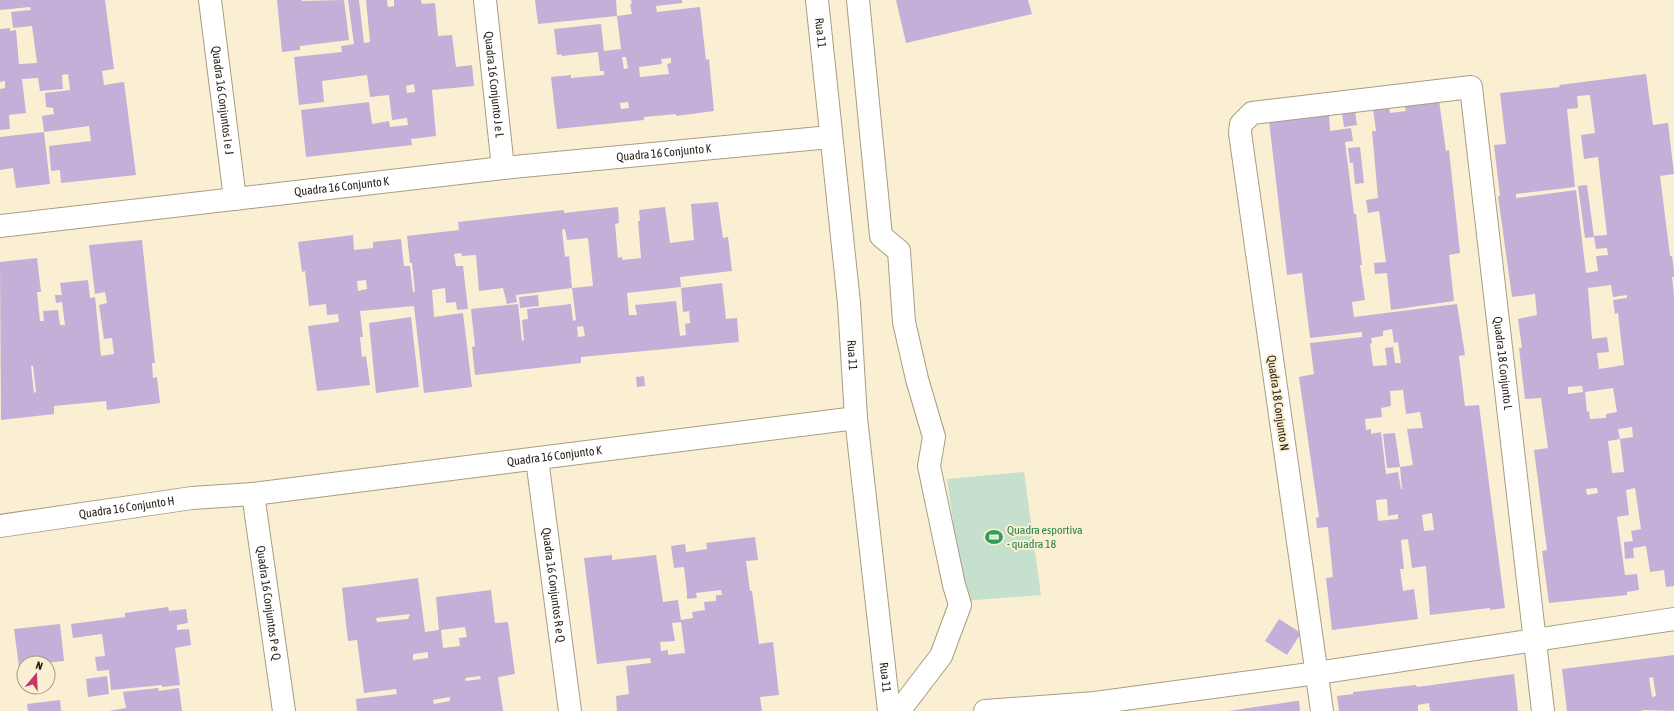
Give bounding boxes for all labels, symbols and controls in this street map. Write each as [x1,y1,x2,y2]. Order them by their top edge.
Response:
street label: Rua 11 [812,17,829,49]
street label: Quadra 16 Conjunto J e L [481,31,507,139]
street label: Quadra 16 Conjuntos I e J [209,45,236,155]
street label: Quadra 16 Conjunto K [616,141,712,164]
street label: Quadra 16 Conjunto K [294,174,390,199]
street label: Quadra 18 Conjunto L [1491,316,1515,411]
street label: Rua 11 [844,340,860,371]
street label: Quadra 18 Conjunto N [1264,354,1292,452]
street label: Quadra 16 Conjunto K [506,443,603,469]
street label: Quadra 16 Conjunto H [78,494,175,521]
place label: Quadra esportiva - quadra 18 [1007,523,1083,551]
street label: Quadra 16 Conjuntos R e Q [539,527,568,644]
sports icon: Quadra esportiva - quadra 18 [984,527,1004,547]
street label: Quadra 16 Conjuntos P e Q [253,545,284,662]
north arrow [16,655,56,695]
text: N [34,659,44,672]
street label: Rua 11 [877,662,894,694]

